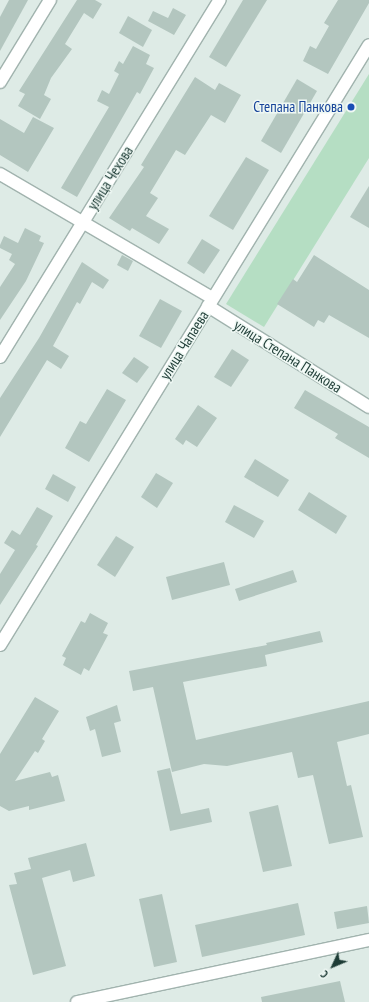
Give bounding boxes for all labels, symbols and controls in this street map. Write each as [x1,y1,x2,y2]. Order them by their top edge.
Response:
place label: Степана Панкова [253,98,343,116]
marker: Степана Панкова [346,102,356,112]
street label: улица Чехова [83,143,137,213]
street label: улица Чапаева [156,307,212,383]
street label: улица Степана Панкова [231,316,345,396]
north arrow [313,946,353,986]
text: С [318,968,331,981]

